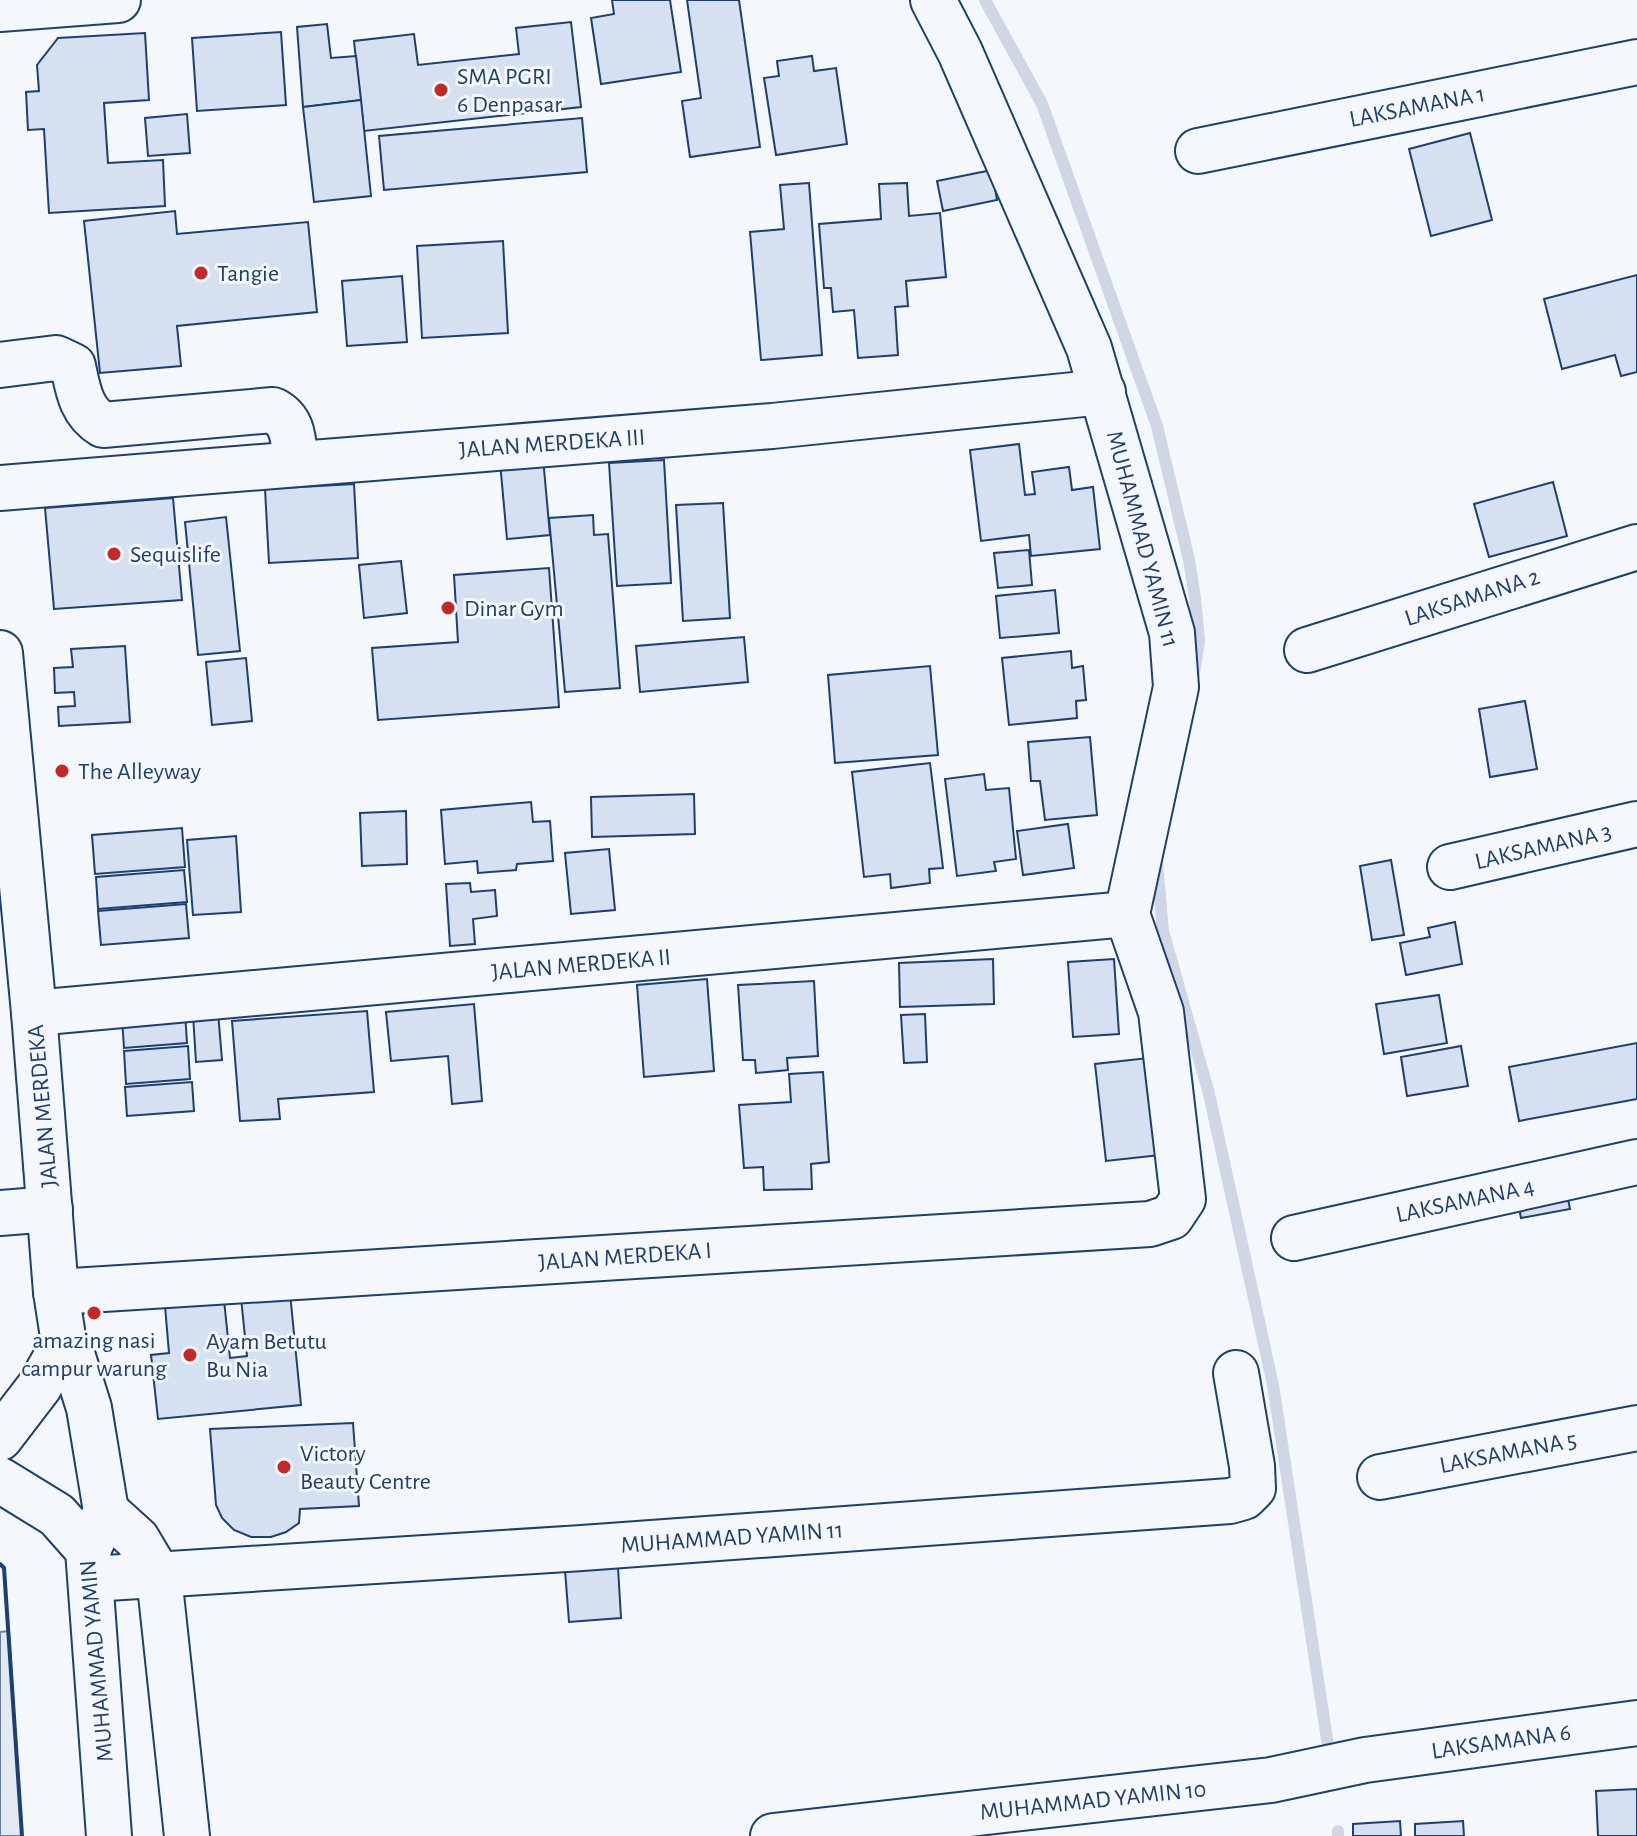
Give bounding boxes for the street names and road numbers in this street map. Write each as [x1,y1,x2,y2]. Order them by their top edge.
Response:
street label: LAKSAMANA 1 [1347,82,1487,132]
street label: JALAN MERDEKA III [458,426,646,462]
street label: MUHAMMAD YAMIN 11 [1102,428,1182,650]
street label: LAKSAMANA 2 [1402,565,1543,631]
street label: LAKSAMANA 3 [1473,820,1614,874]
street label: JALAN MERDEKA II [490,945,672,985]
street label: JALAN MERDEKA [24,1023,62,1188]
street label: LAKSAMANA 4 [1394,1175,1537,1227]
street label: JALAN MERDEKA I [538,1239,713,1275]
street label: LAKSAMANA 5 [1438,1428,1579,1478]
street label: MUHAMMAD YAMIN 11 [620,1518,844,1558]
street label: MUHAMMAD YAMIN [76,1559,118,1763]
street label: LAKSAMANA 6 [1430,1720,1572,1764]
street label: MUHAMMAD YAMIN 10 [979,1777,1207,1825]

